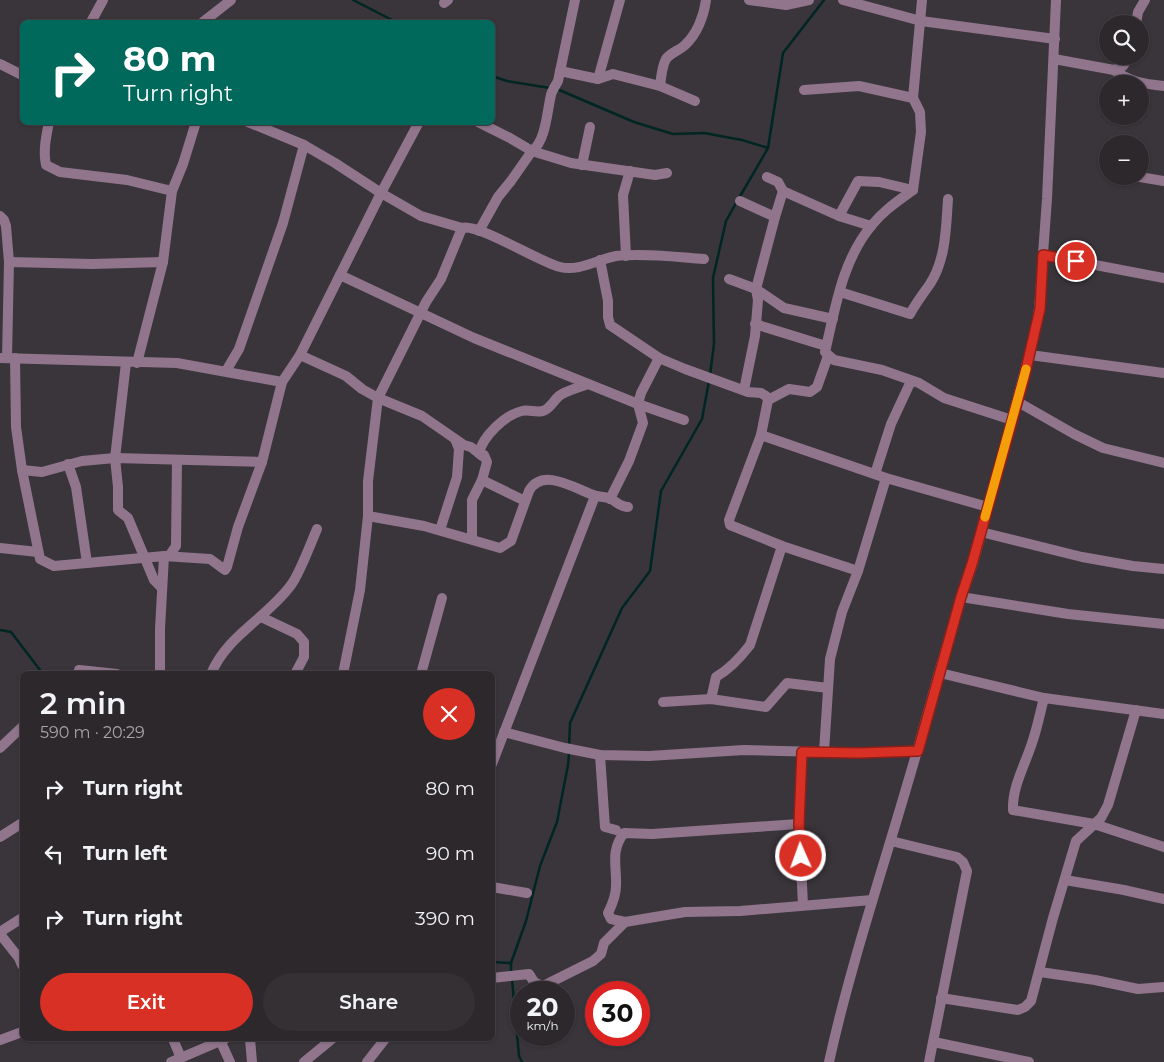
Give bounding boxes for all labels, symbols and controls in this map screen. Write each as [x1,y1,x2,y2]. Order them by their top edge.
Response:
map controls [1099,15,1149,185]
button: search [1099,15,1149,65]
text: 80 m [123,37,217,80]
icon: right [40,40,105,105]
button: + [1099,75,1149,125]
text: Turn right [123,80,233,107]
button: − [1099,135,1149,185]
pin [1055,240,1097,282]
icon: arrive [1062,247,1090,275]
text: 2 min [40,685,127,722]
button: close [423,688,475,740]
text: 590 m · 20:29 [40,723,145,742]
icon: right [40,775,68,803]
text: Turn right [83,777,183,800]
text: 80 m [425,777,475,800]
position arrow [774,829,826,881]
icon: left [40,840,68,868]
text: Turn left [83,842,168,865]
text: 90 m [426,842,475,865]
icon: right [40,905,68,933]
text: Turn right [83,907,183,930]
text: 390 m [415,907,475,930]
button: Exit [40,973,253,1031]
button: Share [263,973,475,1031]
speed limit sign: 30 [585,981,650,1046]
text: 20 [527,992,558,1022]
text: km/h [526,1018,559,1033]

